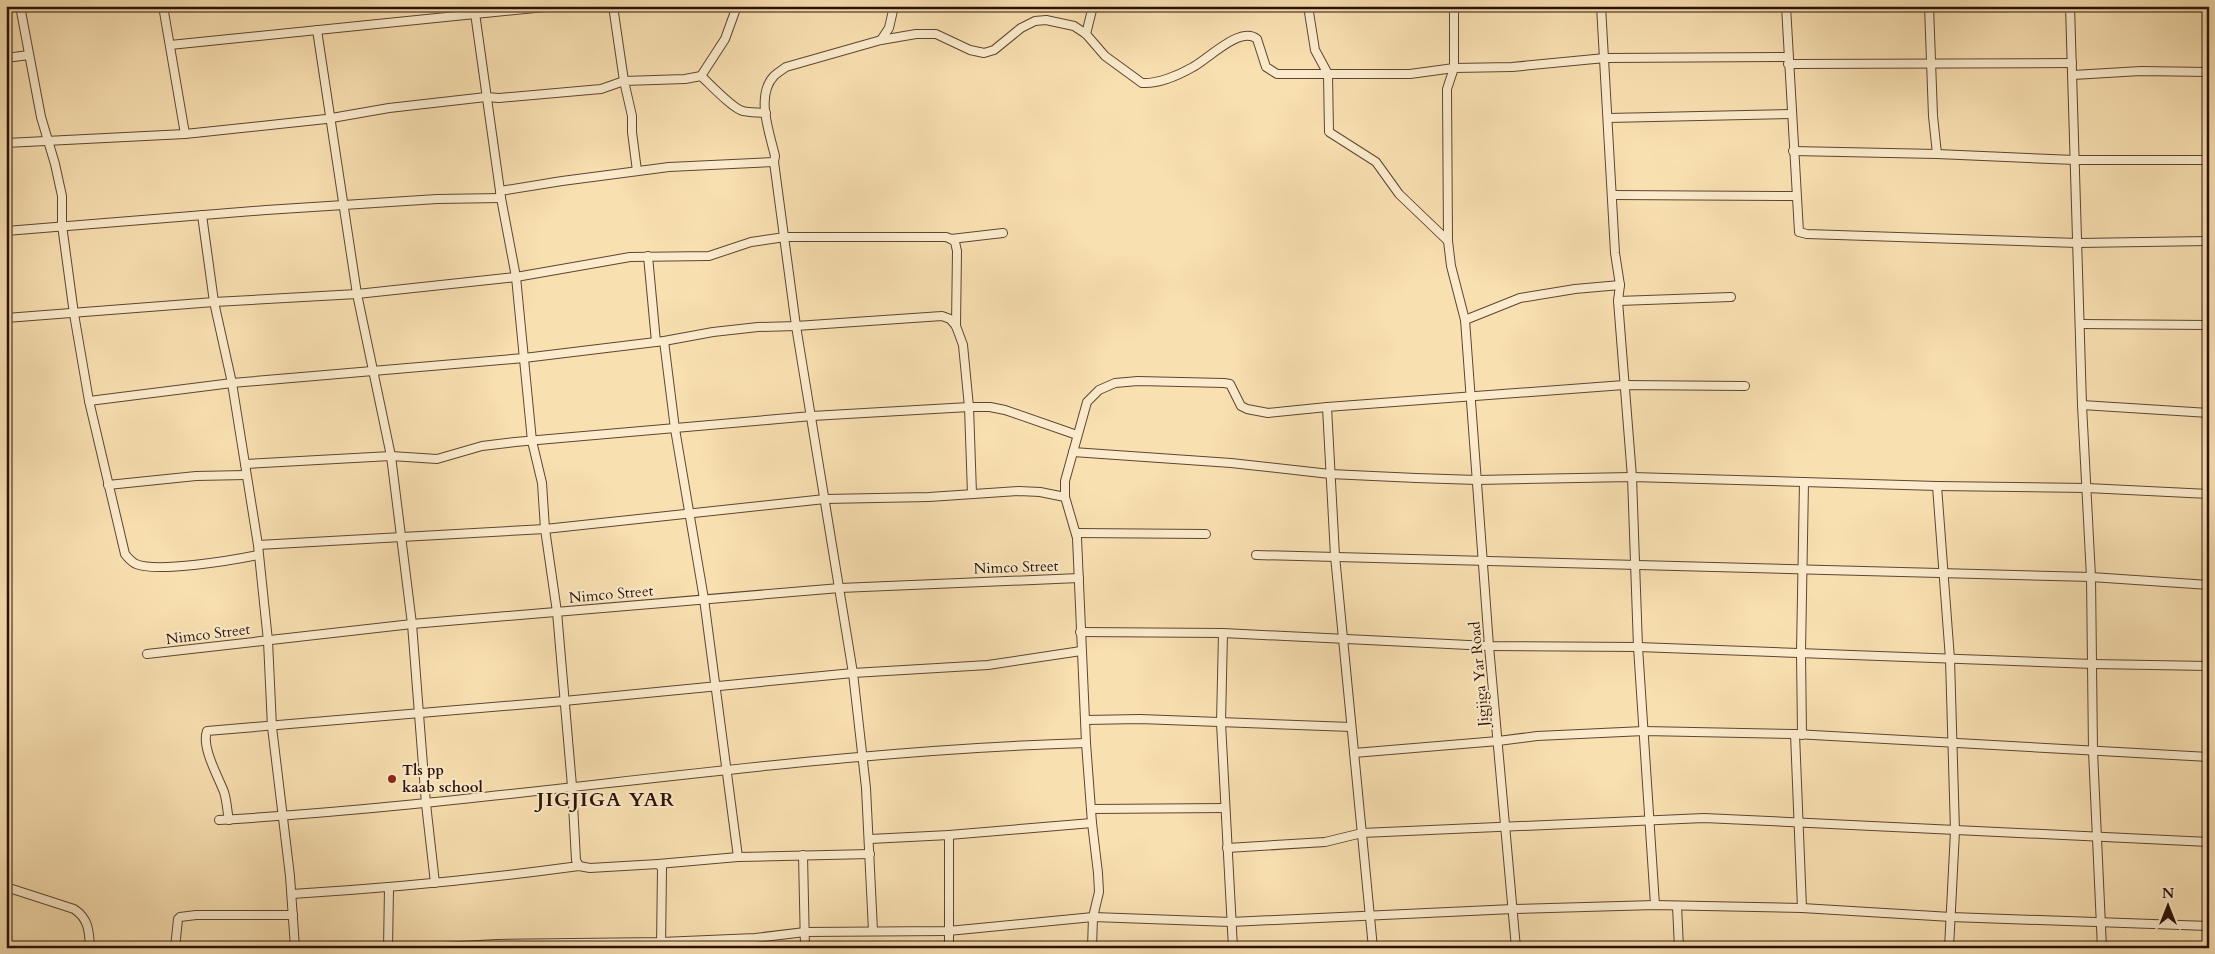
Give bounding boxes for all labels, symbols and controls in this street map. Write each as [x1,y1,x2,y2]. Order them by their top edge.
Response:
street label: Nimco Street [973,556,1059,578]
street label: Nimco Street [568,580,654,608]
street label: Nimco Street [165,619,252,649]
street label: Jigjiga Yar Road [1464,621,1494,729]
place label: Tls pp kaab school [402,760,484,797]
marker: Tls pp kaab school [386,773,398,785]
district label: JIGJIGA YAR [534,786,675,813]
north arrow [2142,882,2192,932]
text: N [2162,884,2174,903]

